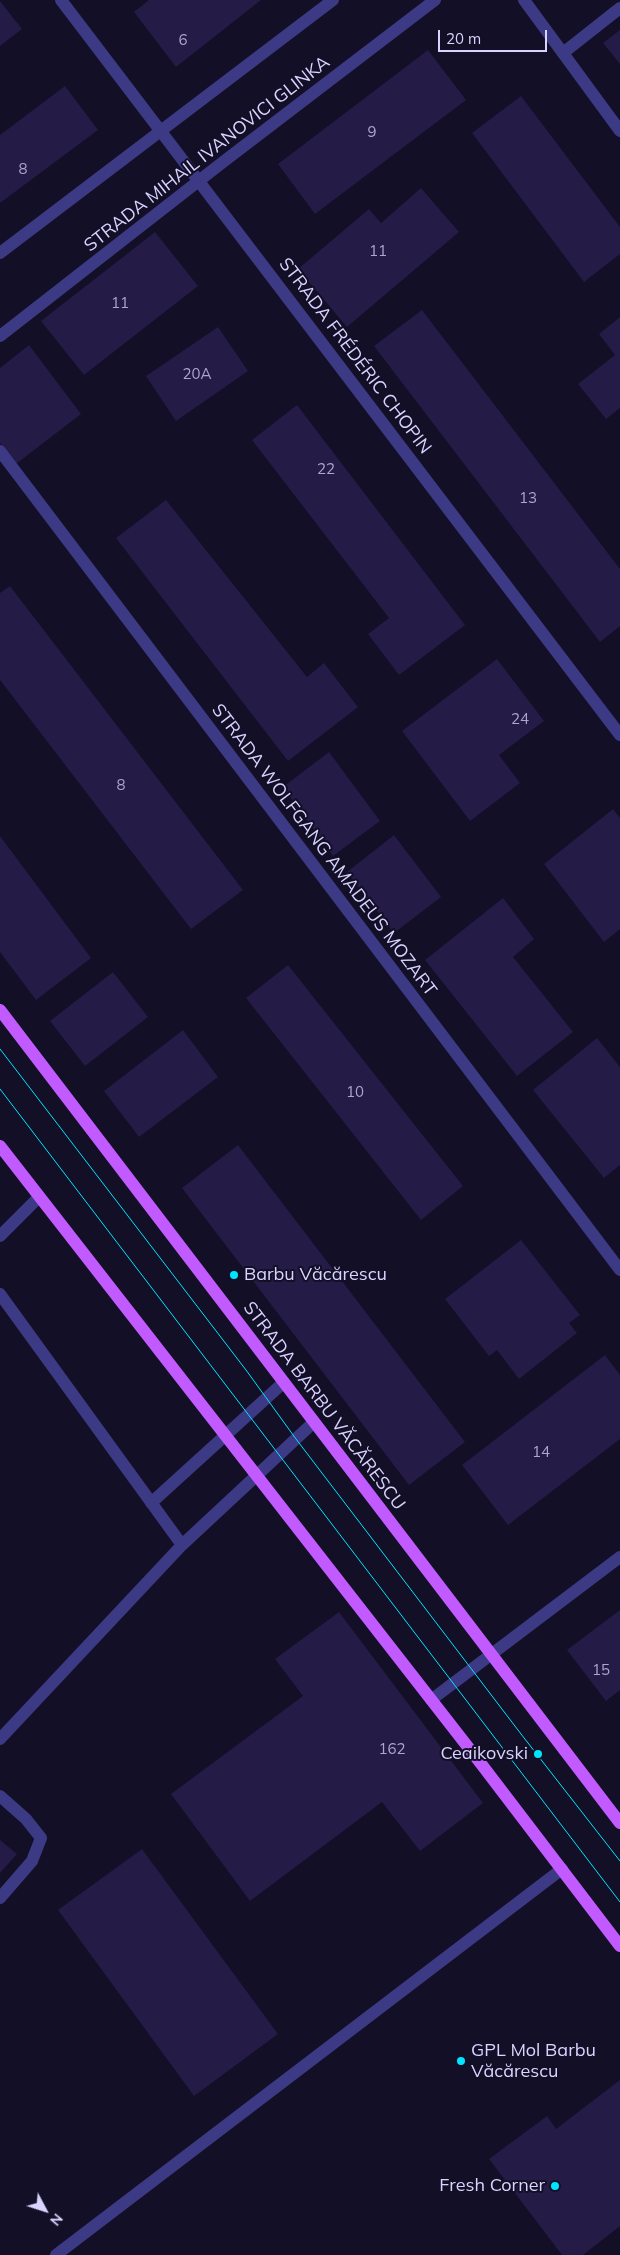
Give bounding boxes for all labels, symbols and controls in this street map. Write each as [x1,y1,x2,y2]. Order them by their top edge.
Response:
scale bar [440,20,549,52]
text: 20 m [446,29,481,48]
house number: 6 [179,31,187,49]
street label: STRADA MIHAIL IVANOVICI GLINKA [80,51,334,257]
house number: 9 [368,123,376,141]
house number: 8 [19,160,27,178]
house number: 11 [369,242,387,260]
street label: STRADA FRÉDÉRIC CHOPIN [274,254,436,458]
house number: 11 [111,294,129,312]
house number: 20A [182,365,212,383]
house number: 22 [317,460,335,478]
house number: 13 [519,489,537,507]
street label: STRADA WOLFGANG AMADEUS MOZART [207,700,441,1000]
house number: 24 [511,710,529,728]
house number: 8 [117,776,125,794]
house number: 10 [346,1083,364,1101]
place label: Barbu Văcărescu [244,1264,387,1286]
marker: Barbu Văcărescu [228,1269,240,1281]
street label: STRADA BARBU VĂCĂRESCU [238,1297,410,1515]
house number: 14 [532,1443,550,1461]
house number: 15 [592,1661,610,1679]
house number: 162 [379,1740,405,1758]
place label: Ceaikovski [440,1743,528,1765]
marker: Ceaikovski [532,1748,544,1760]
place label: GPL Mol Barbu Văcărescu [471,2040,596,2082]
marker: GPL Mol Barbu Văcărescu [455,2055,467,2067]
place label: Fresh Corner [439,2175,545,2197]
marker: Fresh Corner [549,2180,561,2192]
north arrow [20,2185,70,2235]
text: N [46,2210,67,2229]

